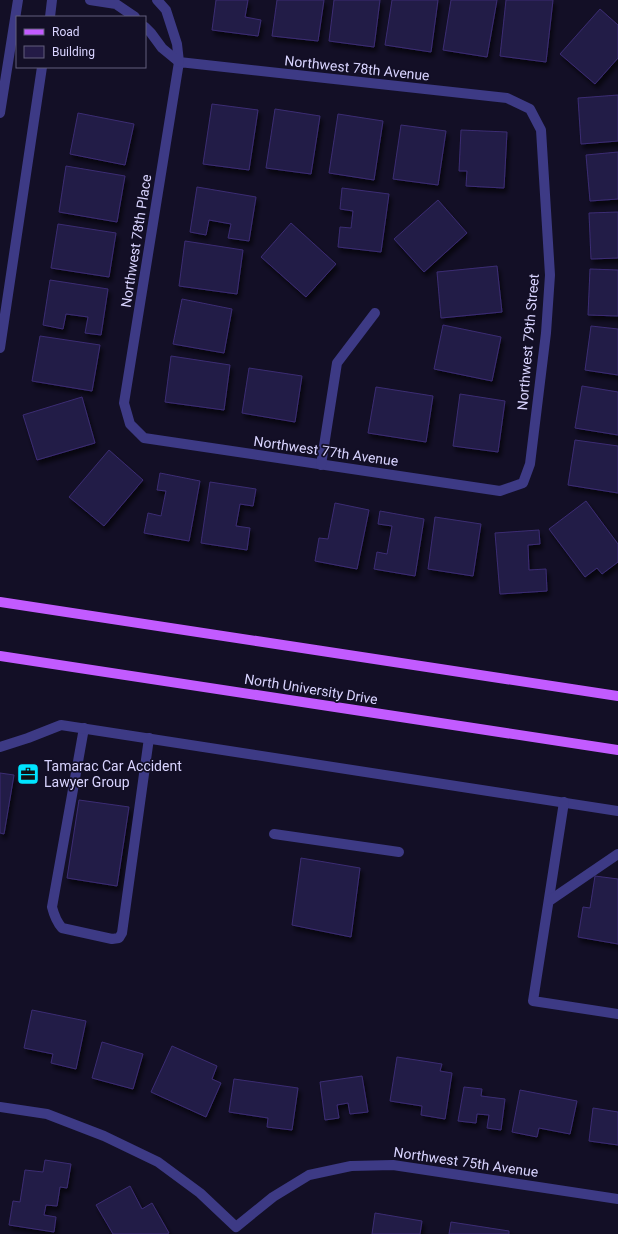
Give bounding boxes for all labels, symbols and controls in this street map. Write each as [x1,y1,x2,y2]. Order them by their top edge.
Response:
legend [16,16,146,68]
text: Road [52,25,80,39]
text: Building [52,45,95,59]
street label: Northwest 78th Avenue [284,52,430,84]
street label: Northwest 78th Place [118,173,154,309]
street label: Northwest 79th Street [514,273,542,411]
street label: Northwest 77th Avenue [253,433,399,469]
street label: North University Drive [243,671,379,707]
place label: Tamarac Car Accident Lawyer Group [44,758,182,790]
office icon: Tamarac Car Accident Lawyer Group [15,761,41,787]
street label: Northwest 75th Avenue [393,1144,539,1180]

